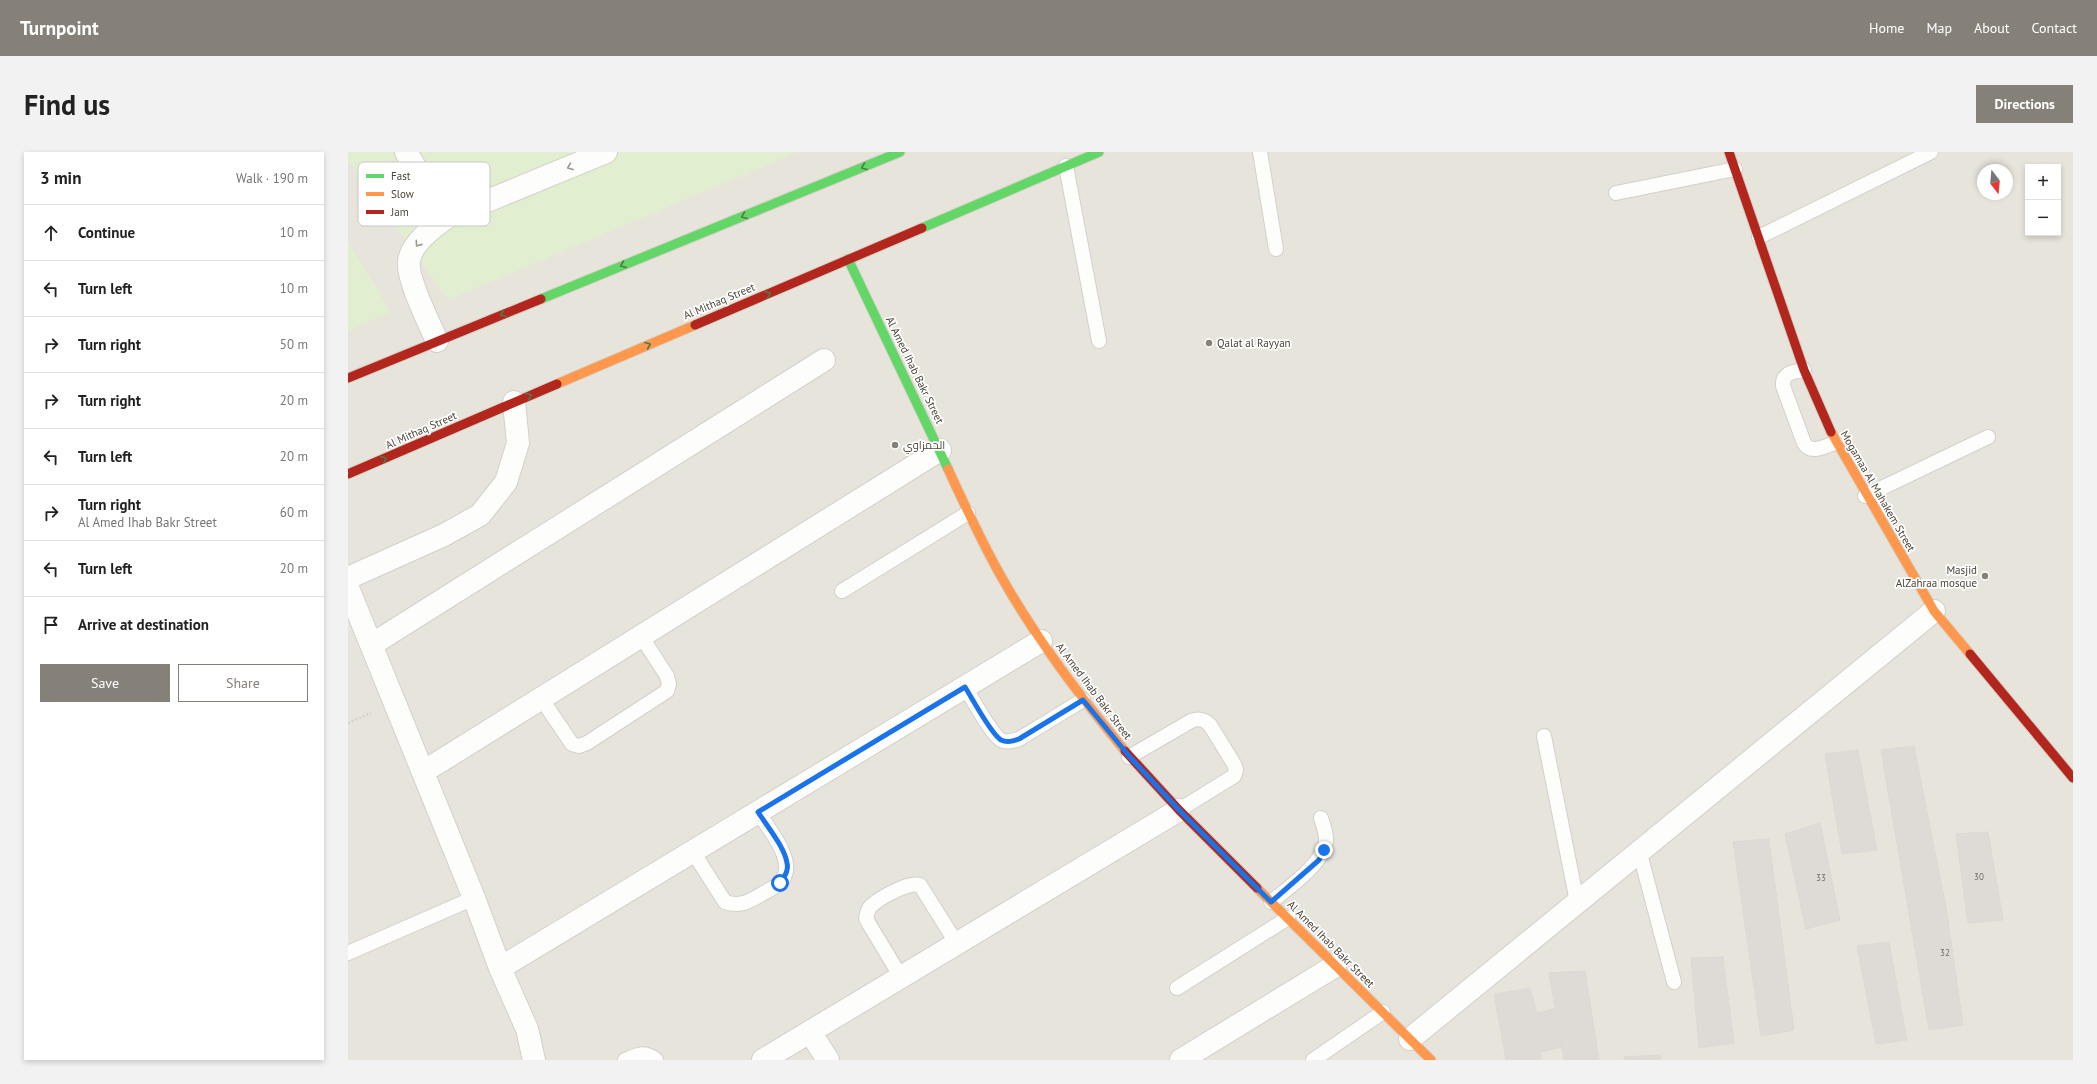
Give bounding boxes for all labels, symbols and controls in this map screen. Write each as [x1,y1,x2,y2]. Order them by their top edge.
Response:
text: Turnpoint [20,16,99,40]
text: Home [1869,19,1904,37]
text: Map [1926,19,1952,37]
text: About [1974,19,2010,37]
text: Contact [2032,19,2077,37]
button: Directions [1976,85,2073,123]
text: Find us [24,86,110,123]
legend [358,162,490,226]
one-way arrow [566,162,574,170]
one-way arrow [861,162,868,170]
north arrow [1977,164,2013,200]
map controls [2025,164,2061,236]
button: + [2025,164,2061,200]
text: 3 min [40,167,81,189]
text: Fast [391,169,411,183]
text: Walk · 190 m [236,170,308,187]
text: Slow [391,187,414,201]
button: − [2025,200,2061,236]
text: Jam [390,205,409,219]
one-way arrow [740,211,748,219]
icon: ahead [40,222,62,244]
text: Continue [78,223,135,242]
text: 10 m [280,224,308,241]
one-way arrow [416,239,423,246]
one-way arrow [620,261,627,269]
icon: left [40,278,62,300]
text: Turn left [78,279,132,298]
text: 10 m [280,280,308,297]
street label: Al Mithaq Street [681,280,757,322]
one-way arrow [764,290,771,298]
one-way arrow [500,310,507,318]
street label: Al Amed Ihab Bakr Street [883,314,947,426]
icon: right [40,334,62,356]
text: Turn right [78,335,141,354]
text: 50 m [280,336,308,353]
place label: Qalat al Rayyan [1217,336,1291,350]
marker: Qalat al Rayyan [1204,338,1214,348]
one-way arrow [645,341,652,349]
icon: right [40,390,62,412]
text: Turn right [78,391,141,410]
text: 20 m [280,392,308,409]
one-way arrow [524,393,532,401]
street label: Al Mithaq Street [383,408,459,452]
street label: Mogamaa Al Mahakem Street [1838,428,1919,554]
place label: الحمزاوي [903,438,945,454]
marker: الحمزاوي [890,440,900,450]
icon: left [40,446,62,468]
text: Turn left [78,447,132,466]
text: 20 m [280,448,308,465]
one-way arrow [379,456,387,464]
text: Turn right [78,495,141,514]
icon: right [40,502,62,524]
text: 60 m [280,504,308,521]
text: Al Amed Ihab Bakr Street [78,514,217,531]
icon: left [40,558,62,580]
text: Turn left [78,559,132,578]
text: 20 m [280,560,308,577]
place label: Masjid AlZahraa mosque [1896,563,1977,590]
marker: Masjid AlZahraa mosque [1980,571,1990,581]
icon: arrive [40,614,62,636]
text: Arrive at destination [78,615,209,634]
street label: Al Amed Ihab Bakr Street [1053,640,1135,742]
button: Save [40,664,170,702]
button: Share [178,664,308,702]
route end [1315,841,1333,859]
house number: 30 [1974,871,1984,882]
house number: 33 [1816,872,1826,883]
route start [771,874,789,892]
street label: Al Amed Ihab Bakr Street [1285,898,1378,991]
house number: 32 [1940,947,1950,958]

